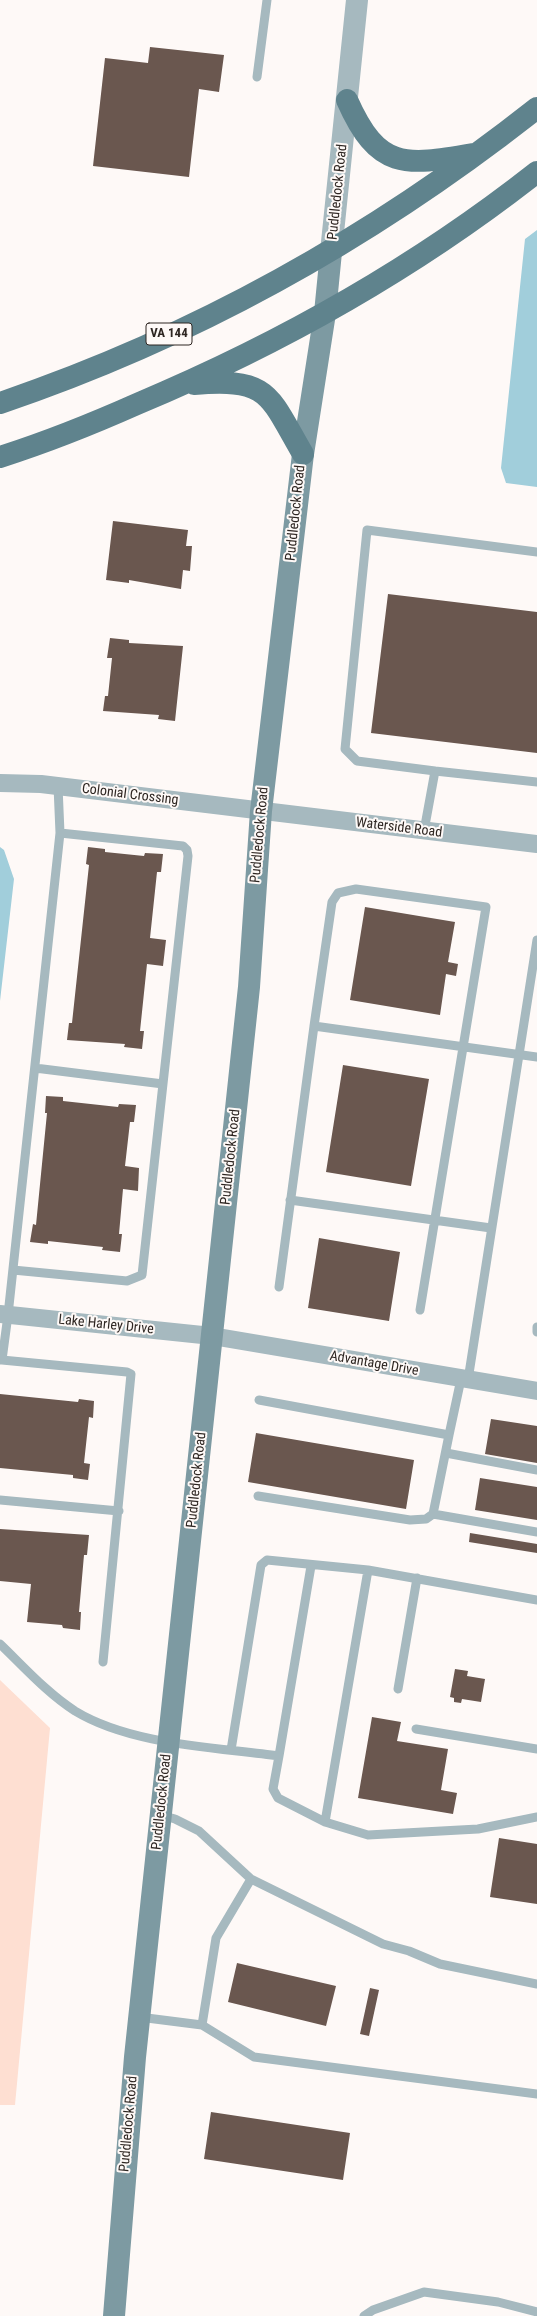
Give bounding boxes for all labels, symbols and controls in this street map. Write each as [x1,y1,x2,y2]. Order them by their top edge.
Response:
street label: Puddledock Road [325,143,351,241]
road number: VA 144 [146,323,192,345]
street label: Puddledock Road [283,464,309,562]
street label: Colonial Crossing [81,781,179,809]
street label: Puddledock Road [247,786,273,884]
street label: Waterside Road [355,814,443,842]
street label: Puddledock Road [218,1108,244,1206]
street label: Lake Harley Drive [58,1312,154,1338]
street label: Advantage Drive [328,1348,420,1380]
street label: Puddledock Road [184,1431,210,1529]
street label: Puddledock Road [149,1753,175,1851]
street label: Puddledock Road [116,2075,142,2173]

